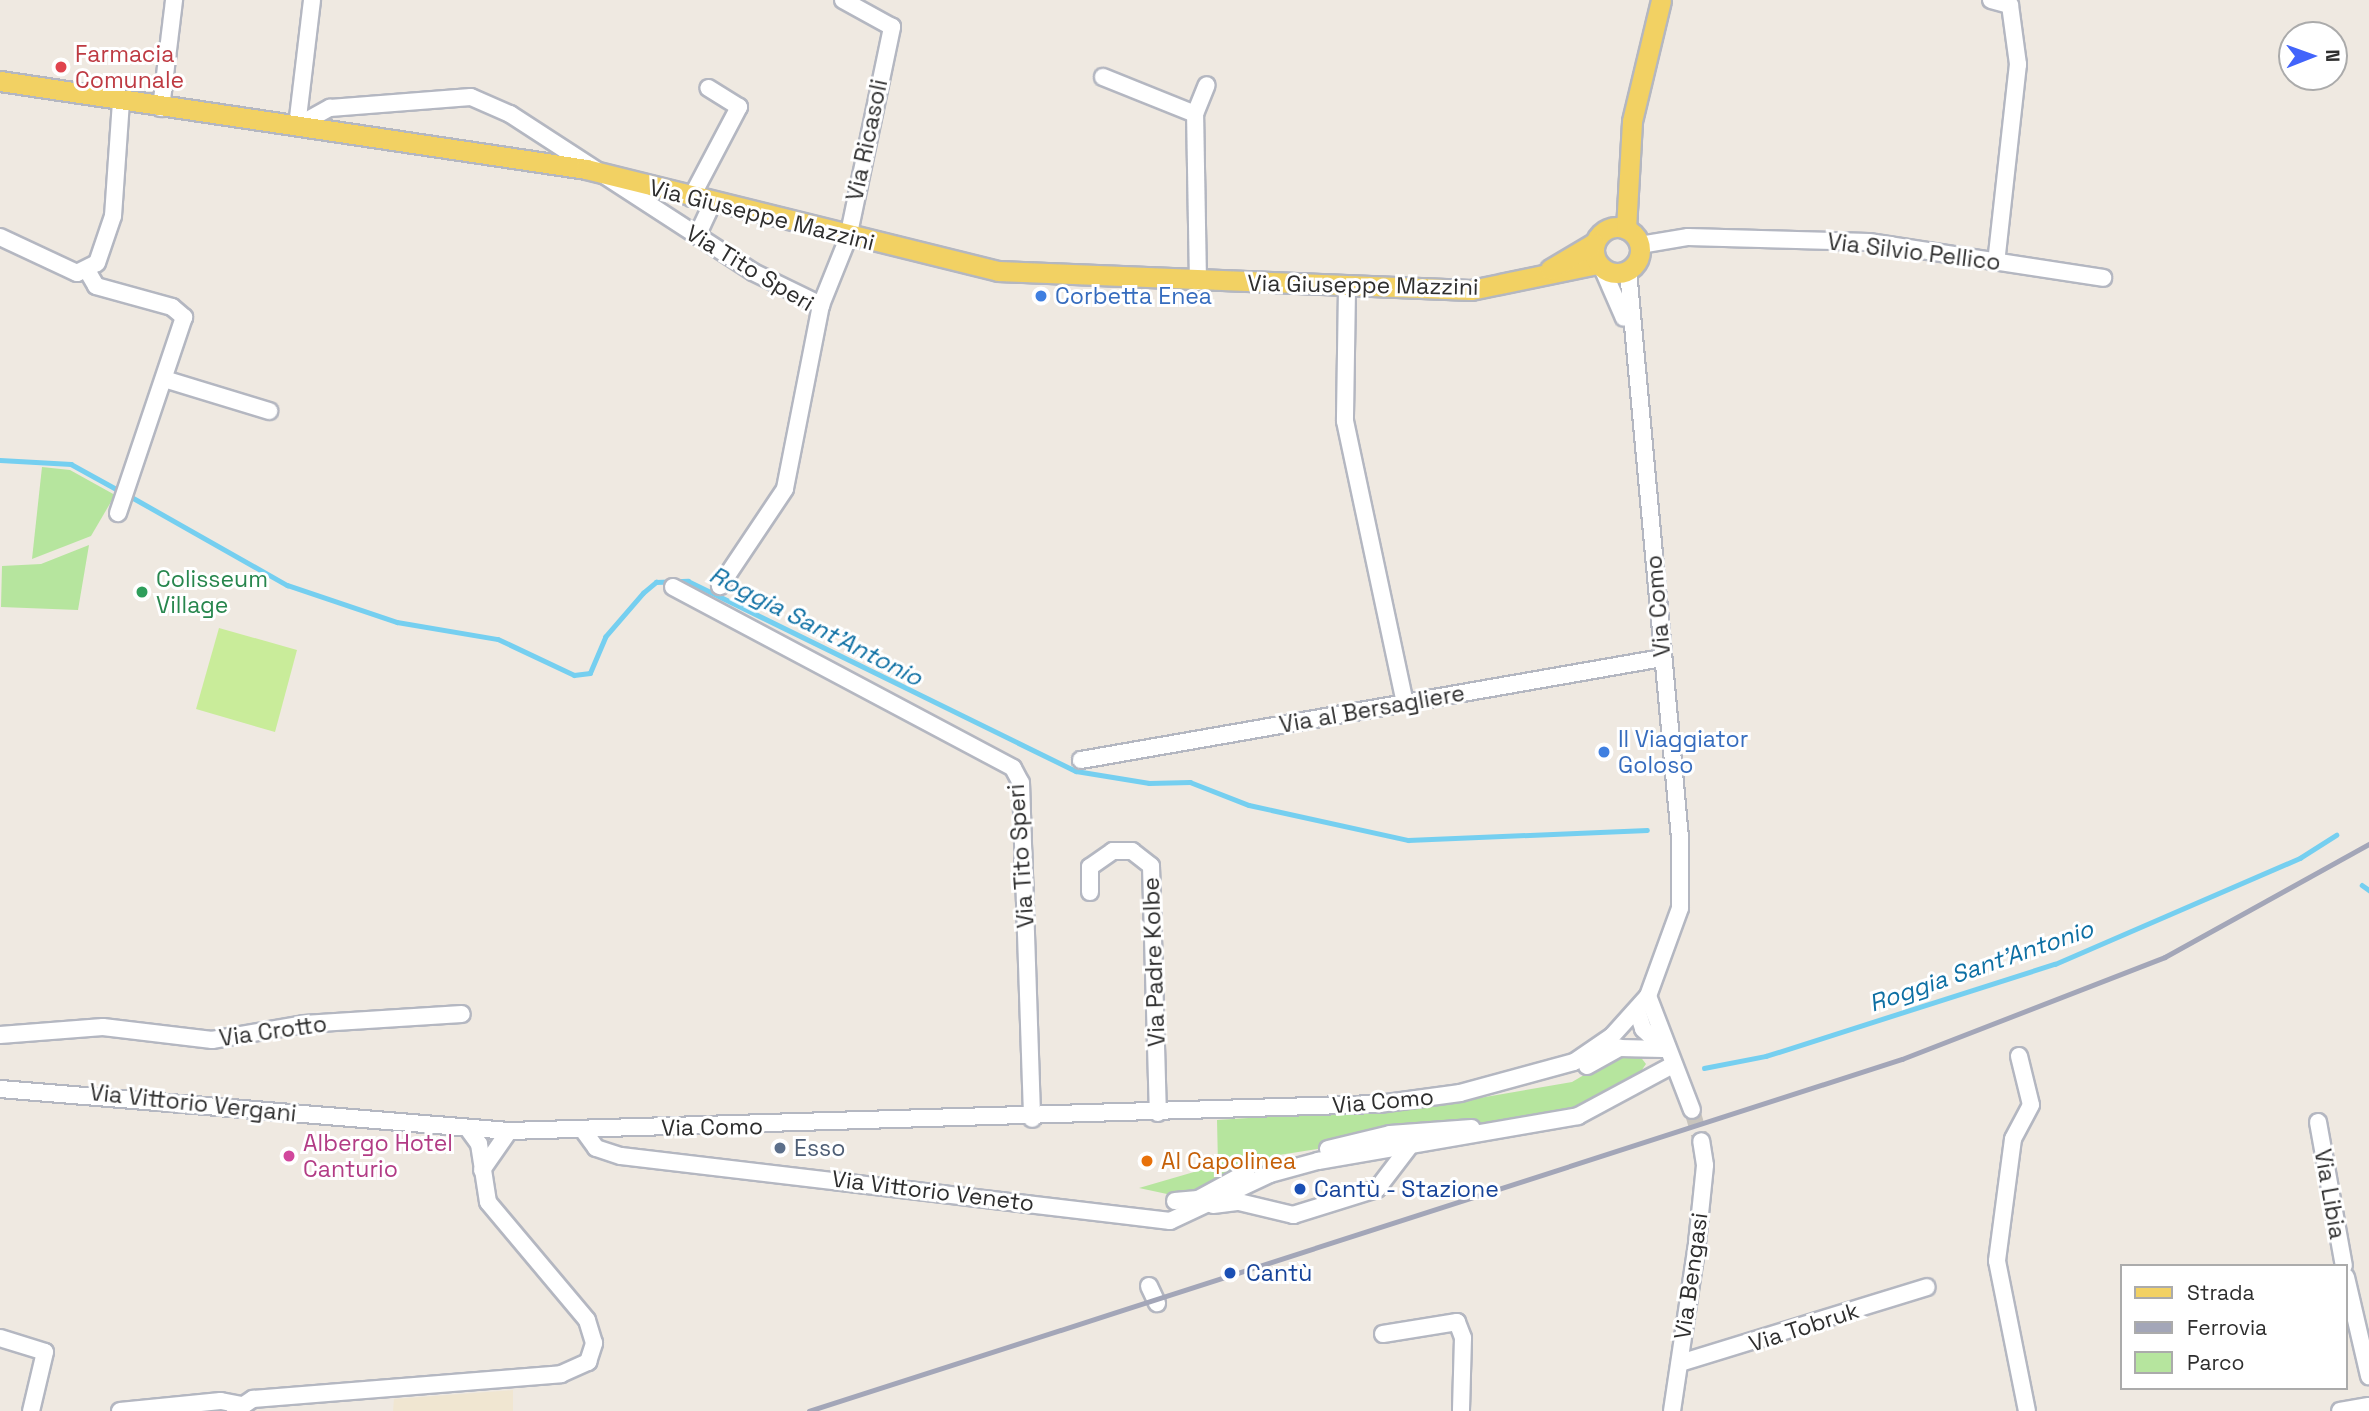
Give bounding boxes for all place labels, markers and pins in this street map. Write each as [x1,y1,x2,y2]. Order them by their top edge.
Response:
place label: Farmacia Comunale [75,40,184,94]
marker: Farmacia Comunale [53,59,69,75]
place label: Corbetta Enea [1055,282,1212,310]
marker: Corbetta Enea [1033,288,1049,304]
place label: Colisseum Village [156,565,268,619]
marker: Colisseum Village [134,584,150,600]
place label: Il Viaggiator Goloso [1618,725,1749,779]
marker: Il Viaggiator Goloso [1596,744,1612,760]
place label: Albergo Hotel Canturio [303,1129,453,1183]
place label: Esso [794,1134,845,1162]
marker: Esso [772,1140,788,1156]
place label: Al Capolinea [1161,1147,1296,1175]
marker: Albergo Hotel Canturio [281,1148,297,1164]
marker: Al Capolinea [1139,1153,1155,1169]
place label: Cantù - Stazione [1314,1175,1500,1203]
marker: Cantù - Stazione [1292,1181,1308,1197]
place label: Cantù [1246,1259,1312,1287]
marker: Cantù [1220,1263,1240,1283]

